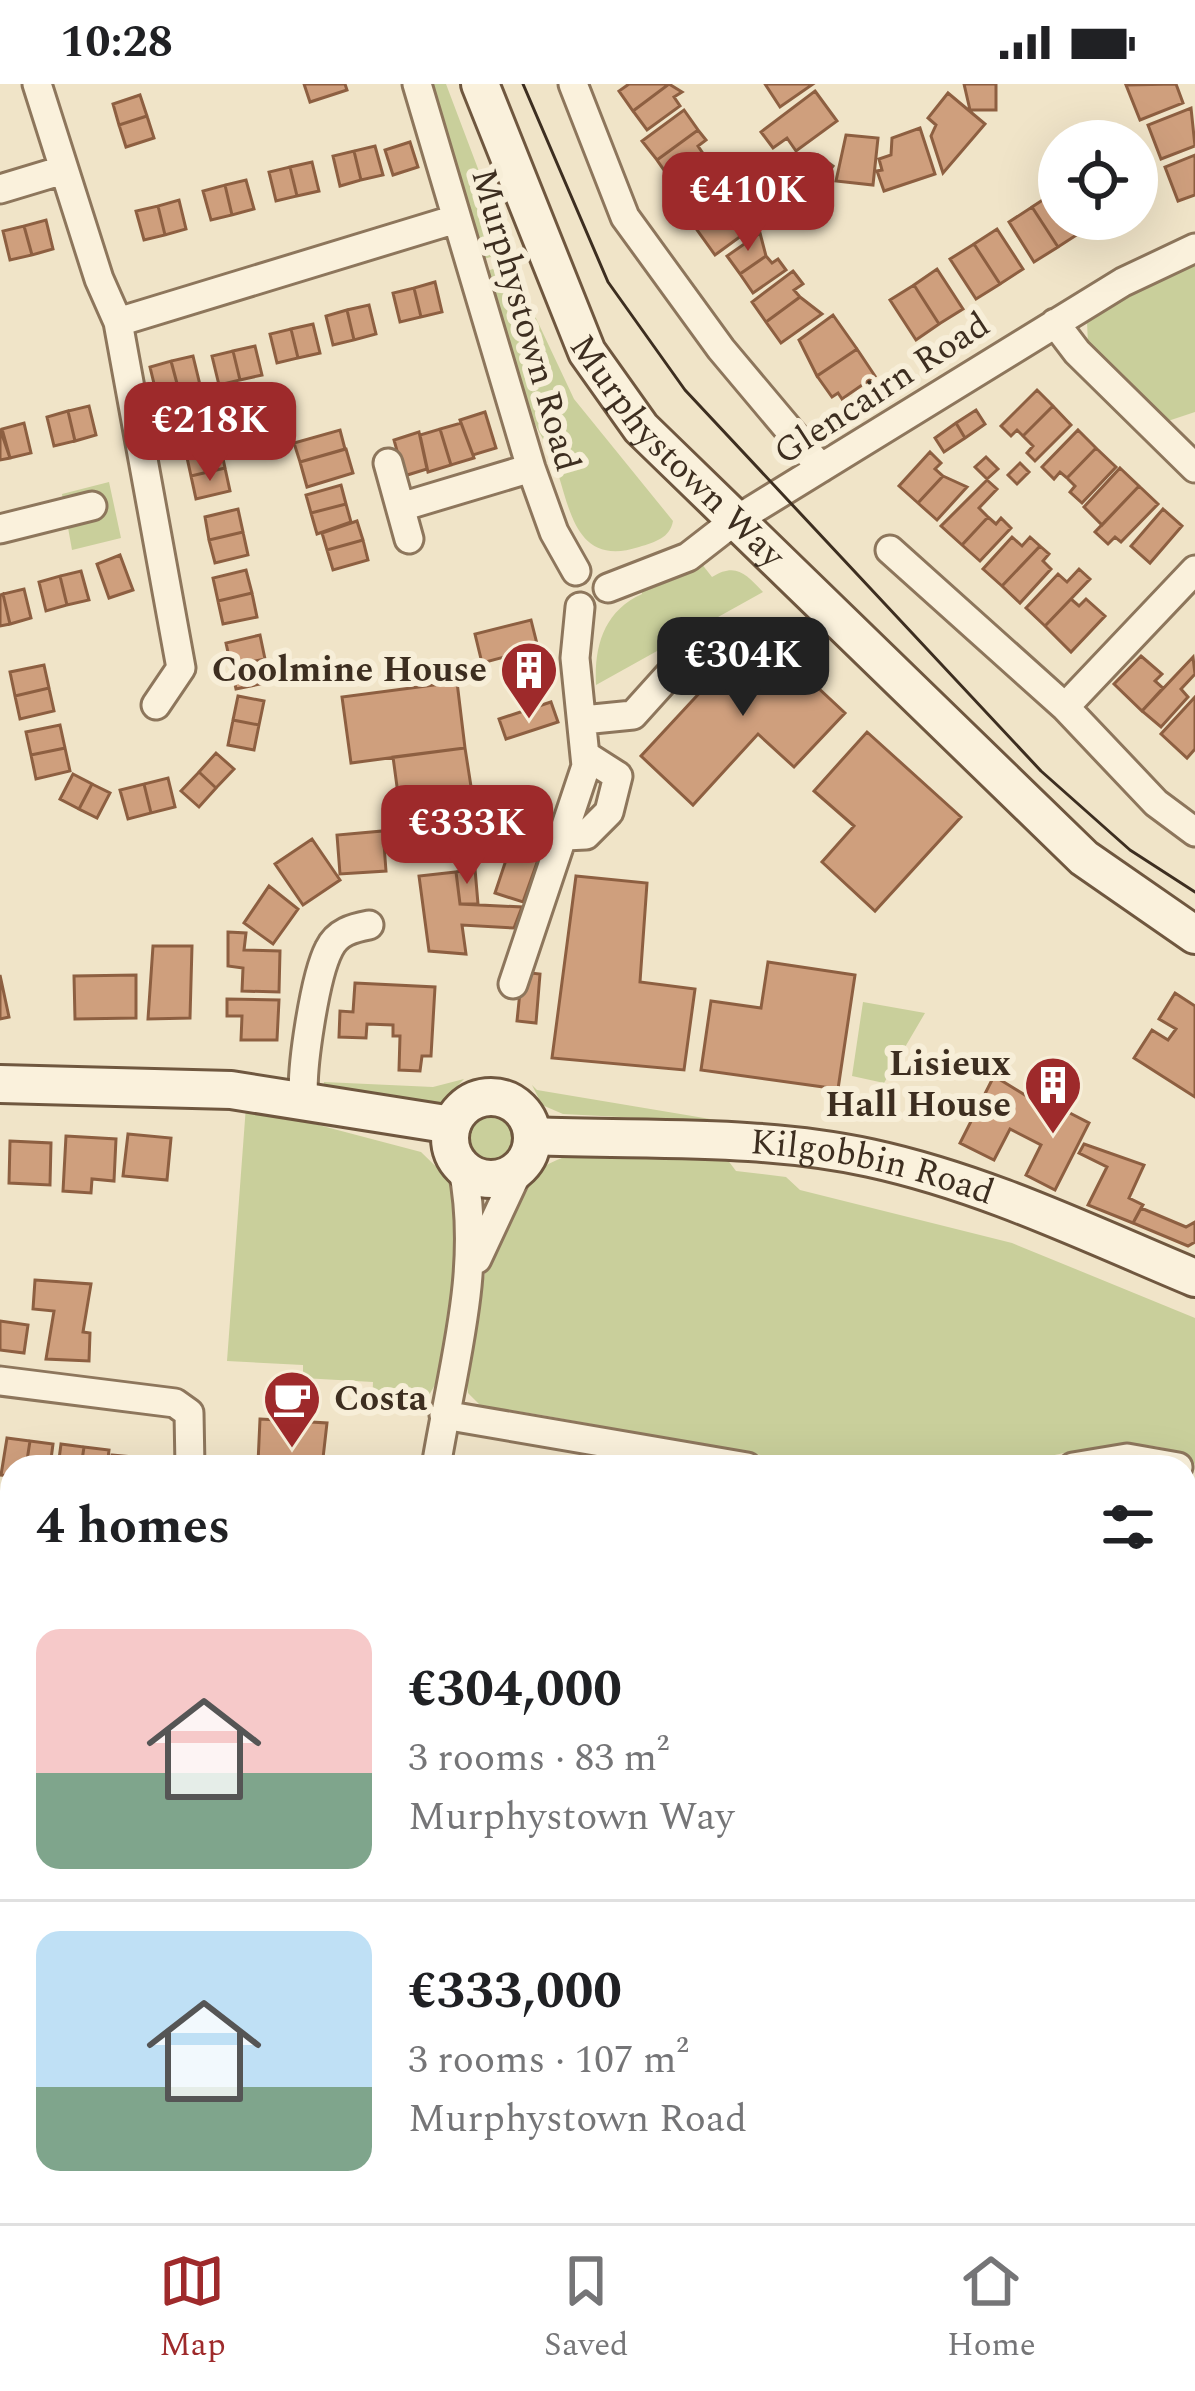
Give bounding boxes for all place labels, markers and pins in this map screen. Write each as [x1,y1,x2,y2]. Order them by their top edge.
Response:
pin: €410K [664,152,832,254]
pin: €218K [126,382,294,484]
pin: €304K [659,617,827,719]
building icon: Coolmine House [498,639,560,721]
place label: Coolmine House [212,643,487,698]
pin: €333K [383,785,551,887]
place label: Lisieux Hall House [825,1037,1011,1133]
building icon: Lisieux Hall House [1022,1054,1084,1136]
cafe icon: Costa [261,1368,323,1450]
place label: Costa [334,1372,428,1427]

